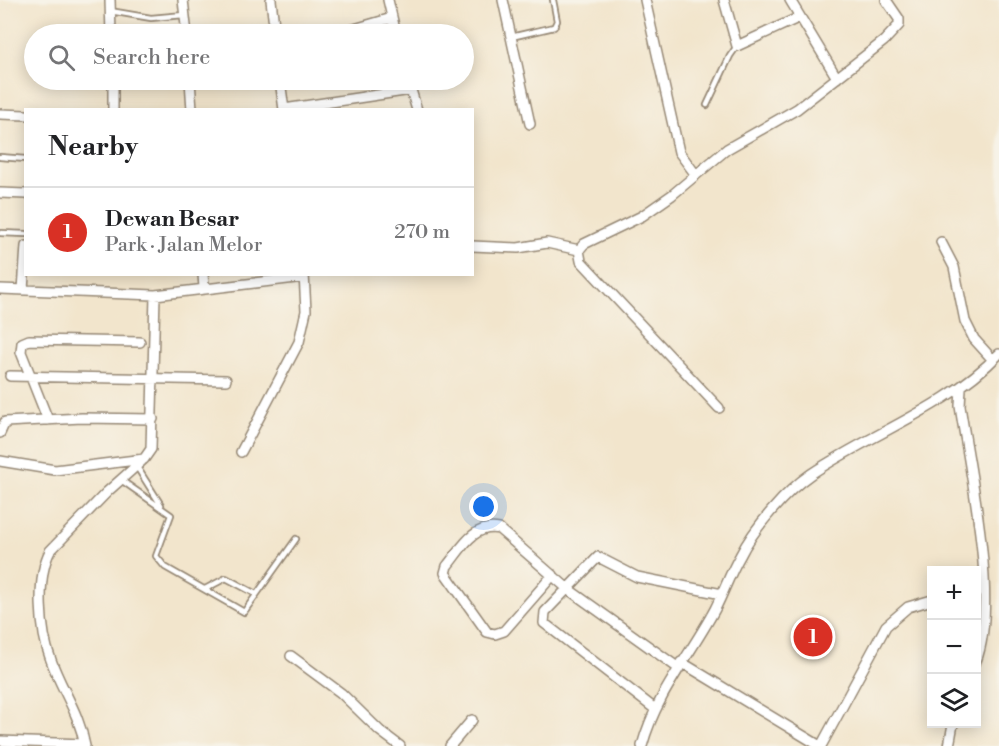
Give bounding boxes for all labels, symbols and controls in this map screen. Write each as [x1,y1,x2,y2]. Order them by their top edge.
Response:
search box [24,24,474,90]
icon: search [45,41,78,74]
text: Search here [93,44,210,71]
text: Nearby [48,131,138,163]
text: Dewan Besar [105,206,239,233]
text: 1 [63,220,72,245]
text: 270 m [394,220,450,245]
text: Park · Jalan Melor [105,233,262,258]
your location [469,492,498,521]
map controls [927,566,981,728]
button: + [927,566,981,620]
pin: 1 [794,614,832,660]
button: − [927,620,981,674]
button: layers [927,674,981,728]

